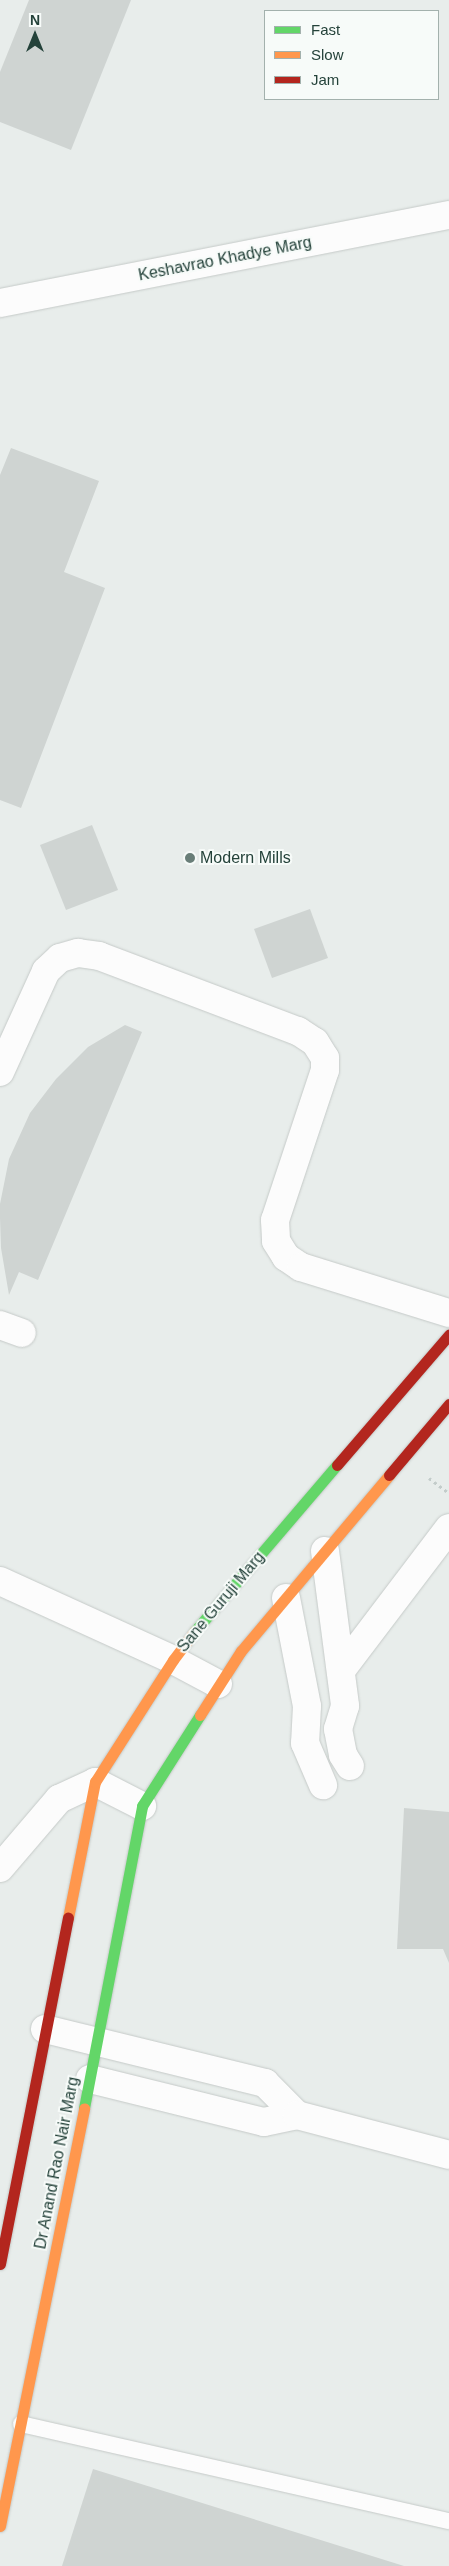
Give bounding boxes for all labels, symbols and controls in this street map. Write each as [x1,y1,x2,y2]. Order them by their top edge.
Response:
north arrow [10,10,60,60]
legend [264,10,439,100]
text: N [30,12,40,28]
text: Fast [311,21,340,38]
text: Slow [311,46,344,63]
text: Jam [311,71,339,88]
street label: Keshavrao Khadye Marg [137,233,313,285]
place label: Modern Mills [200,848,291,868]
marker: Modern Mills [184,852,196,864]
street label: Sane Guruji Marg [173,1548,269,1656]
street label: Dr Anand Rao Nair Marg [31,2075,83,2251]

